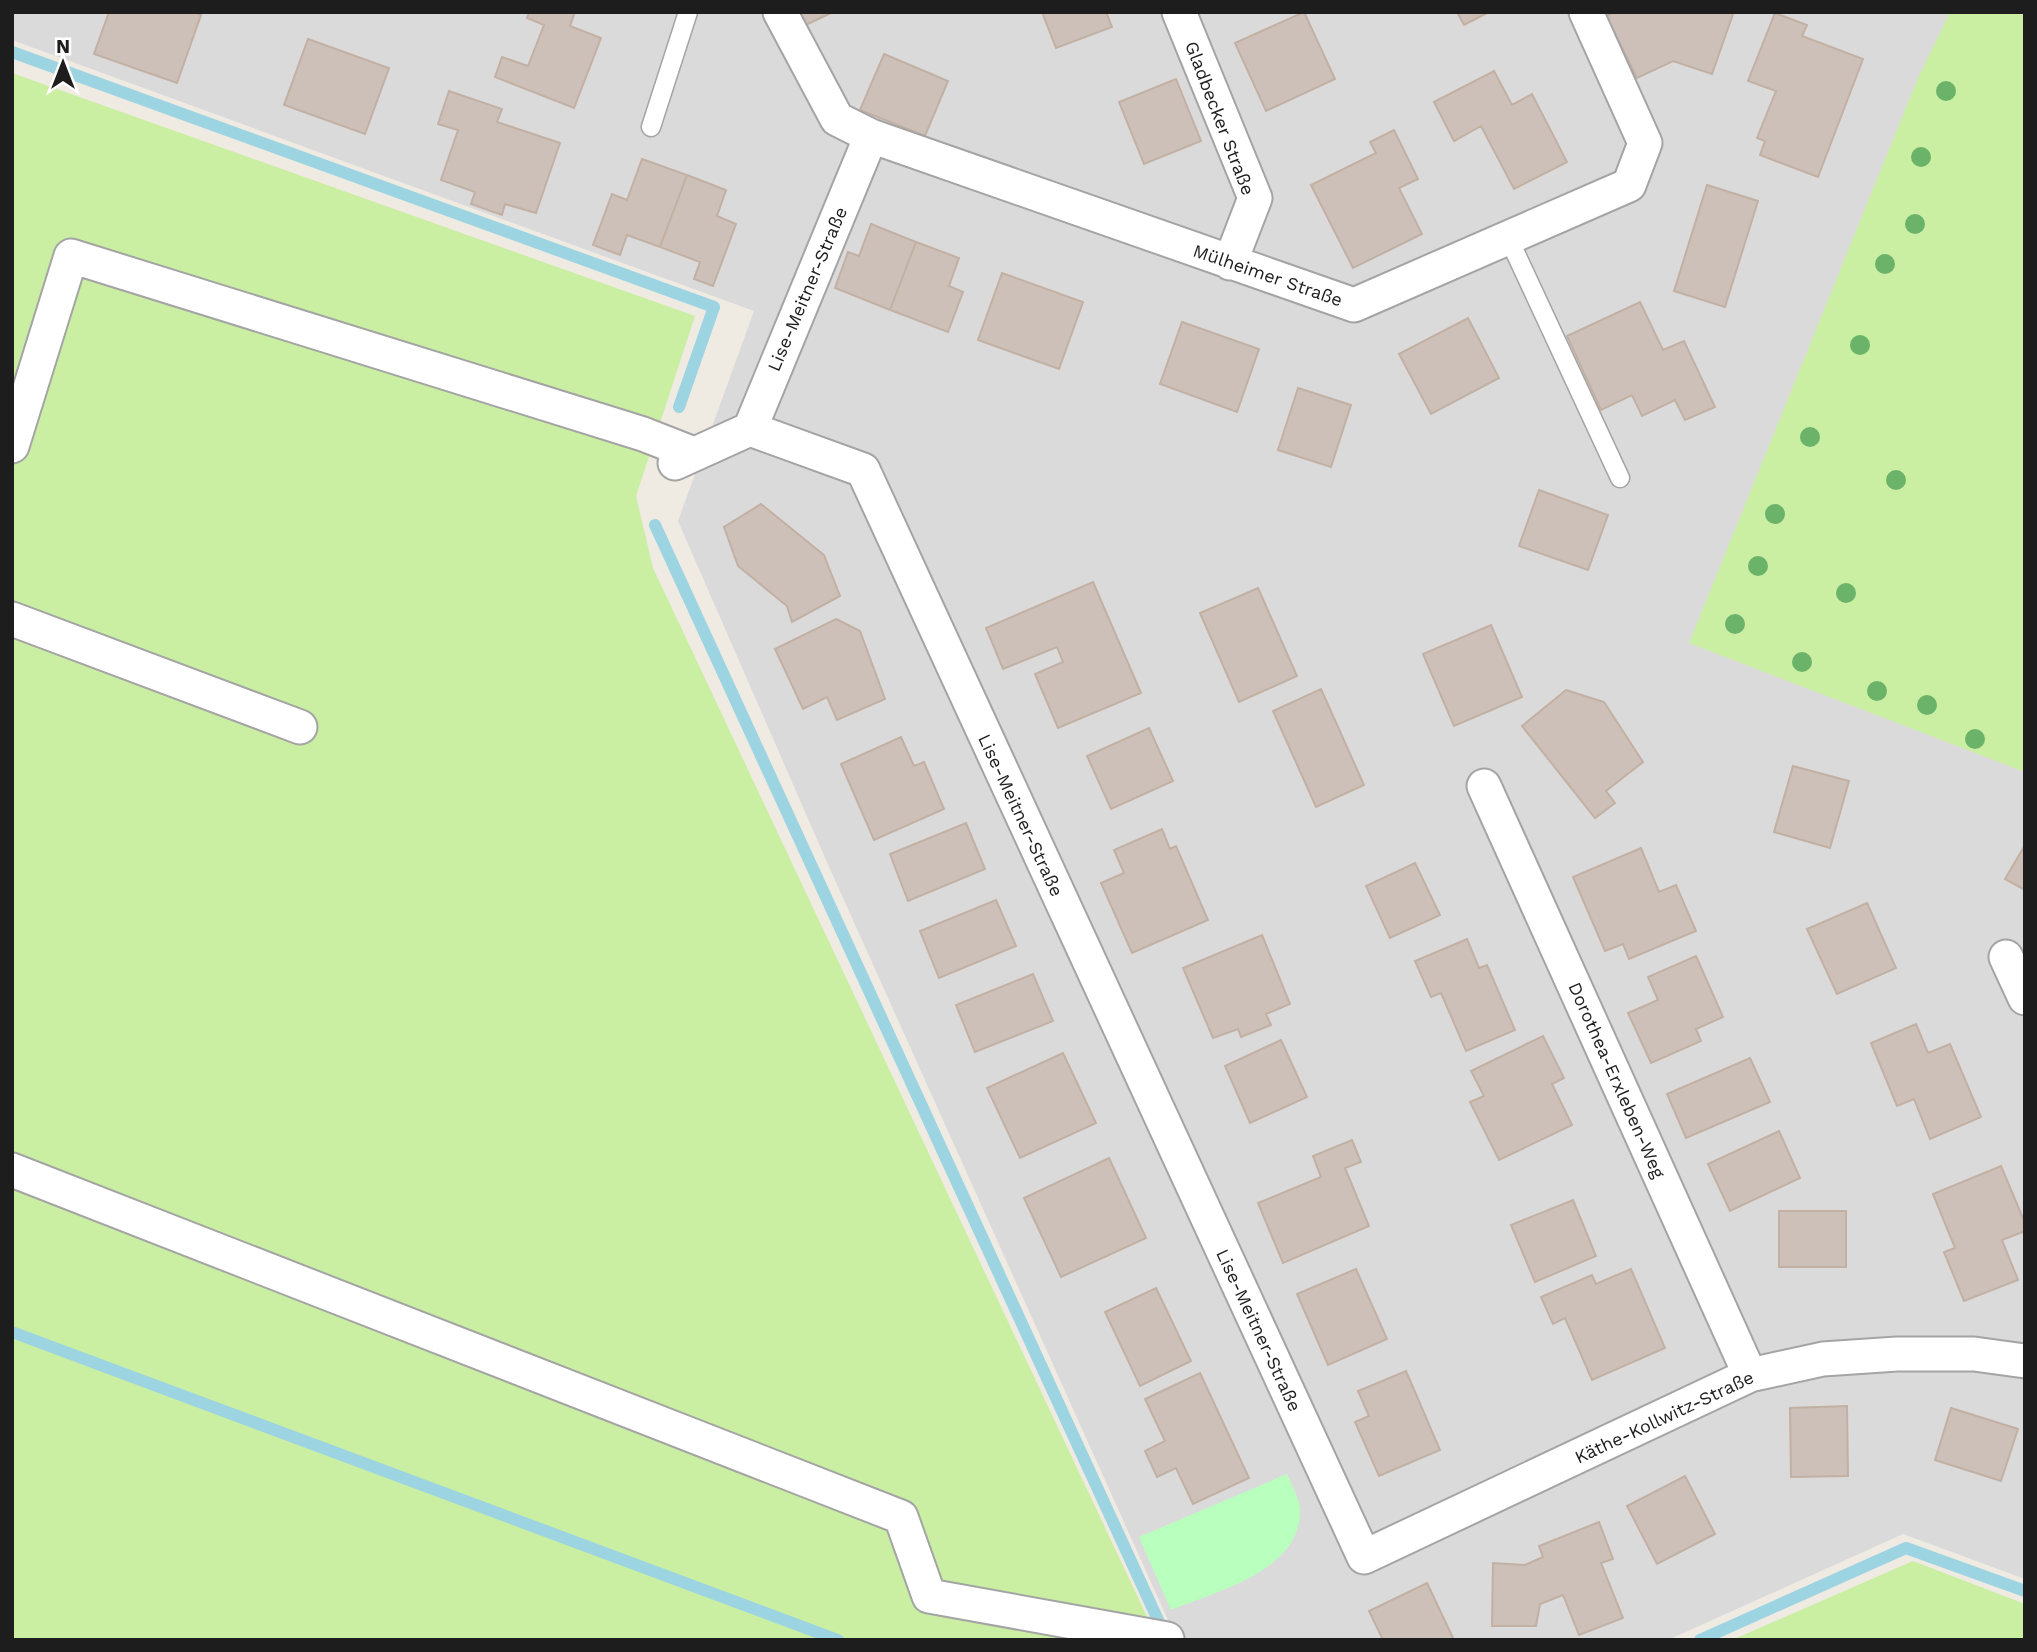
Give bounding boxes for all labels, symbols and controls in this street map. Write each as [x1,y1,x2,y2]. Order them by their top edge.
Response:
north arrow [28,28,98,98]
text: N [56,35,70,58]
street label: Gladbecker Straße [1181,38,1259,198]
street label: Lise-Meitner-Straße [763,204,851,374]
street label: Mülheimer Straße [1191,240,1345,310]
street label: Lise-Meitner-Straße [974,730,1068,900]
street label: Dorothea-Erxleben-Weg [1564,979,1670,1181]
street label: Lise-Meitner-Straße [1212,1245,1306,1415]
street label: Käthe-Kollwitz-Straße [1571,1366,1757,1468]

